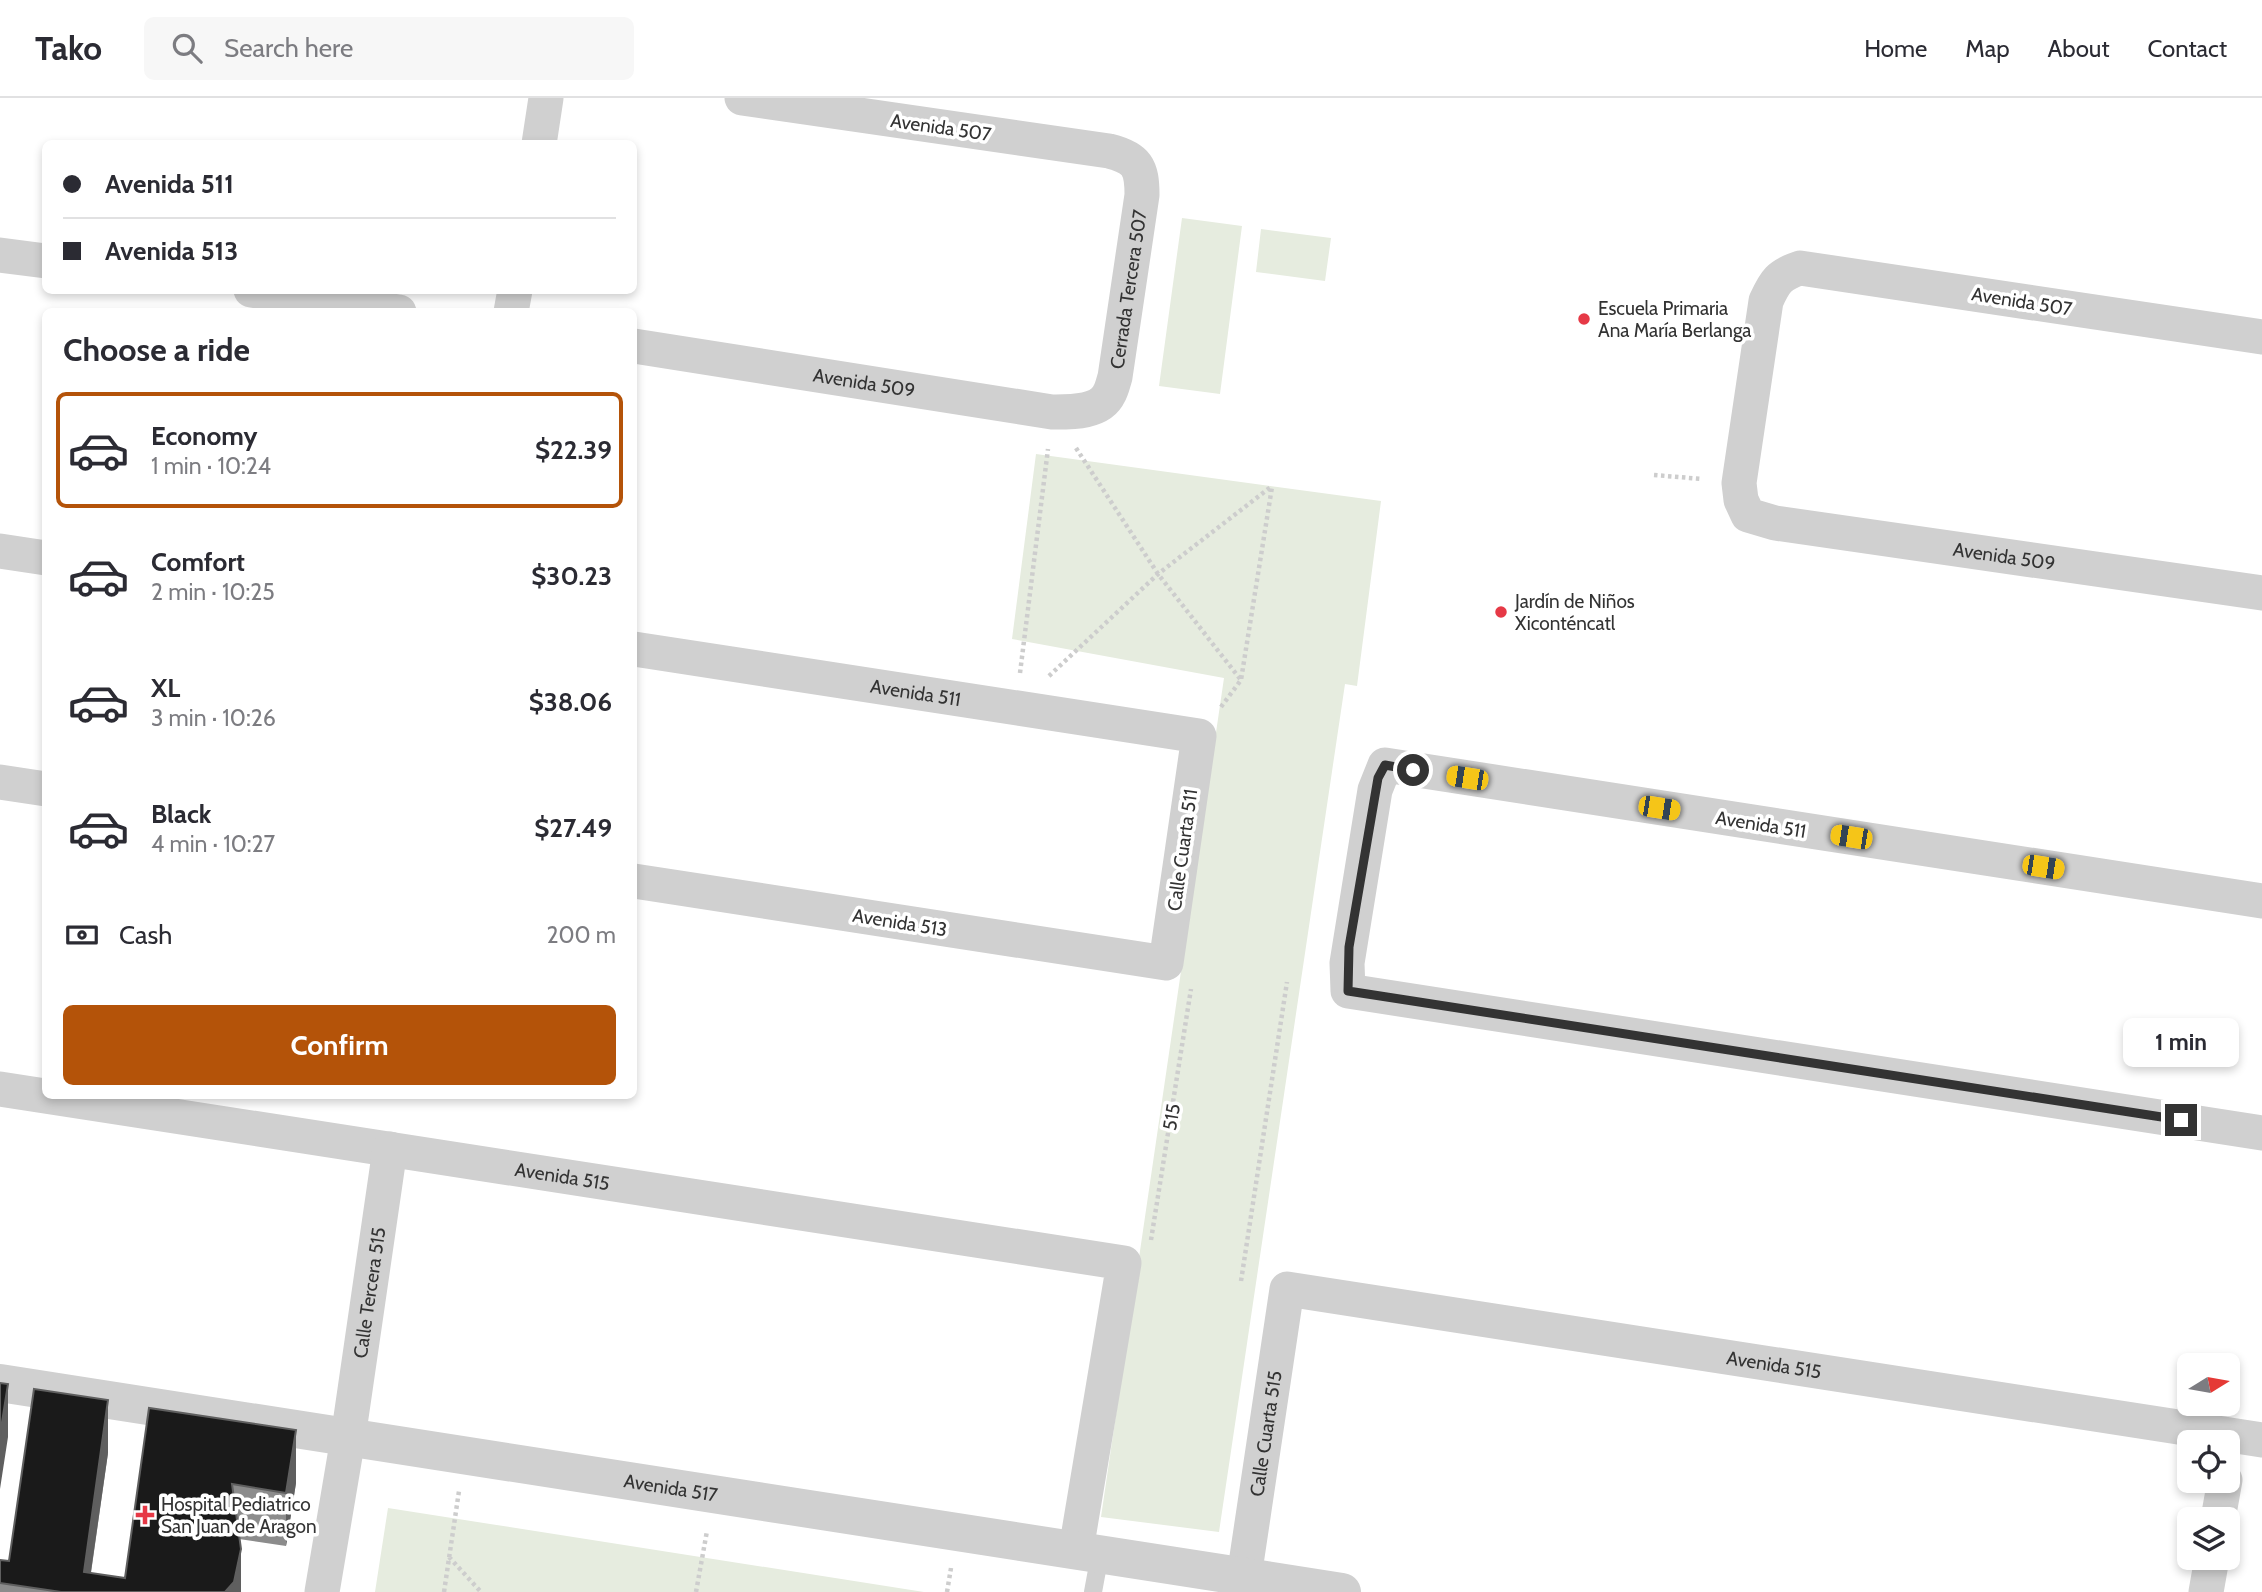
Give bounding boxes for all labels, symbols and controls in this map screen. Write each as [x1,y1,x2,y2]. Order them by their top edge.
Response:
search box [144,17,634,80]
text: Tako [35,28,102,68]
icon: search [168,29,206,67]
text: Search here [224,32,353,64]
text: Home [1864,34,1927,63]
text: Map [1965,34,2010,63]
text: About [2048,34,2110,63]
text: Contact [2148,34,2227,63]
street label: Avenida 507 [889,109,993,146]
text: Avenida 511 [105,168,234,200]
street label: Cerrada Tercera 507 [1105,208,1152,370]
text: Avenida 513 [105,235,238,267]
street label: Avenida 507 [1970,282,2074,321]
place label: Escuela Primaria Ana María Berlanga [1598,297,1751,342]
marker: Escuela Primaria Ana María Berlanga [1576,311,1592,327]
text: Choose a ride [63,330,250,369]
street label: Avenida 509 [811,363,917,402]
icon: car [67,419,130,482]
text: Economy [151,420,257,452]
text: $22.39 [535,434,612,466]
text: 1 min · 10:24 [151,452,271,480]
street label: Avenida 509 [1952,538,2057,575]
icon: car [67,545,130,608]
text: Comfort [151,546,245,578]
text: $30.23 [531,560,612,592]
text: 2 min · 10:25 [151,578,275,606]
place label: Jardín de Niños Xiconténcatl [1514,590,1635,635]
marker: Jardín de Niños Xiconténcatl [1493,604,1509,620]
icon: car [67,671,130,734]
text: XL [151,672,180,704]
street label: Avenida 511 [869,675,962,711]
text: $38.06 [529,686,612,718]
text: 3 min · 10:26 [151,704,276,732]
route start [1397,754,1429,786]
car [1445,764,1490,792]
street label: Calle Cuarta 511 [1163,788,1202,912]
car [1637,794,1682,822]
icon: car [67,797,130,860]
text: Black [151,798,211,830]
street label: Avenida 511 [1714,806,1808,843]
text: $27.49 [534,812,612,844]
car [1829,823,1874,851]
text: 4 min · 10:27 [151,830,275,858]
car [2021,853,2066,881]
street label: Avenida 513 [851,904,949,941]
icon: cash [63,916,101,954]
text: Cash [119,919,172,951]
text: 200 m [546,921,616,949]
button: Confirm [63,1005,616,1085]
callout: 1 min [2123,1018,2239,1068]
text: 1 min [2155,1028,2207,1056]
street label: 515 [1158,1102,1185,1132]
route end [2165,1104,2197,1136]
street label: Avenida 515 [513,1158,611,1195]
street label: Calle Tercera 515 [349,1226,390,1360]
street label: Avenida 515 [1725,1346,1823,1384]
north arrow [2177,1353,2240,1416]
map controls [2177,1353,2240,1570]
street label: Calle Cuarta 515 [1245,1369,1287,1498]
button: locate [2177,1430,2240,1493]
street label: Avenida 517 [622,1469,720,1507]
place label: Hospital Pediatrico San Juan de Aragon [161,1493,317,1538]
marker: Hospital Pediatrico San Juan de Aragon [135,1505,155,1525]
button: layers [2177,1507,2240,1570]

